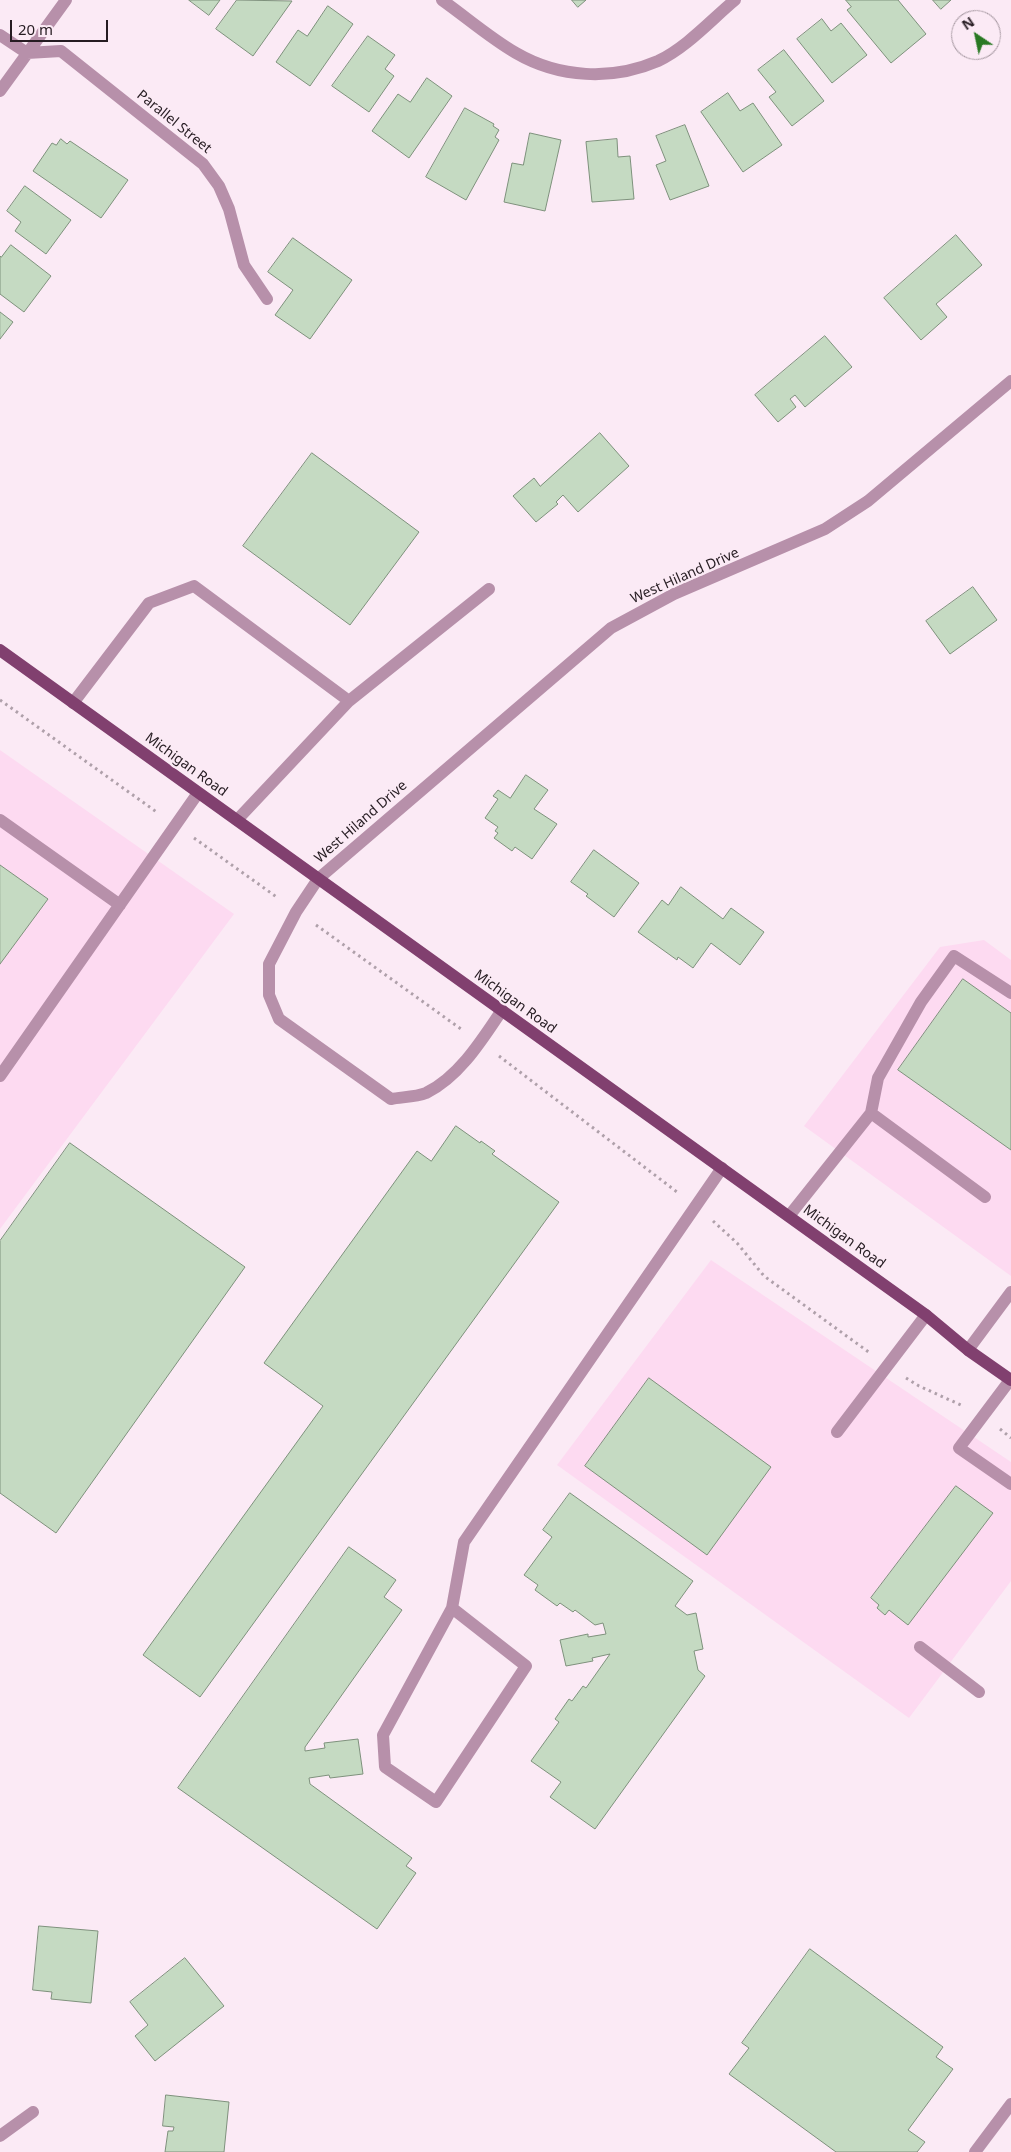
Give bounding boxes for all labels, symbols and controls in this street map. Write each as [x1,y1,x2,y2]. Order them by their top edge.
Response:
scale bar [12,10,110,42]
north arrow [951,10,1001,60]
text: N [958,12,978,34]
text: 20 m [18,19,53,39]
street label: Parallel Street [133,87,215,157]
street label: West Hiland Drive [628,545,742,607]
street label: Michigan Road [142,729,230,801]
street label: West Hiland Drive [311,777,411,867]
street label: Michigan Road [471,966,559,1038]
street label: Michigan Road [800,1201,888,1273]

